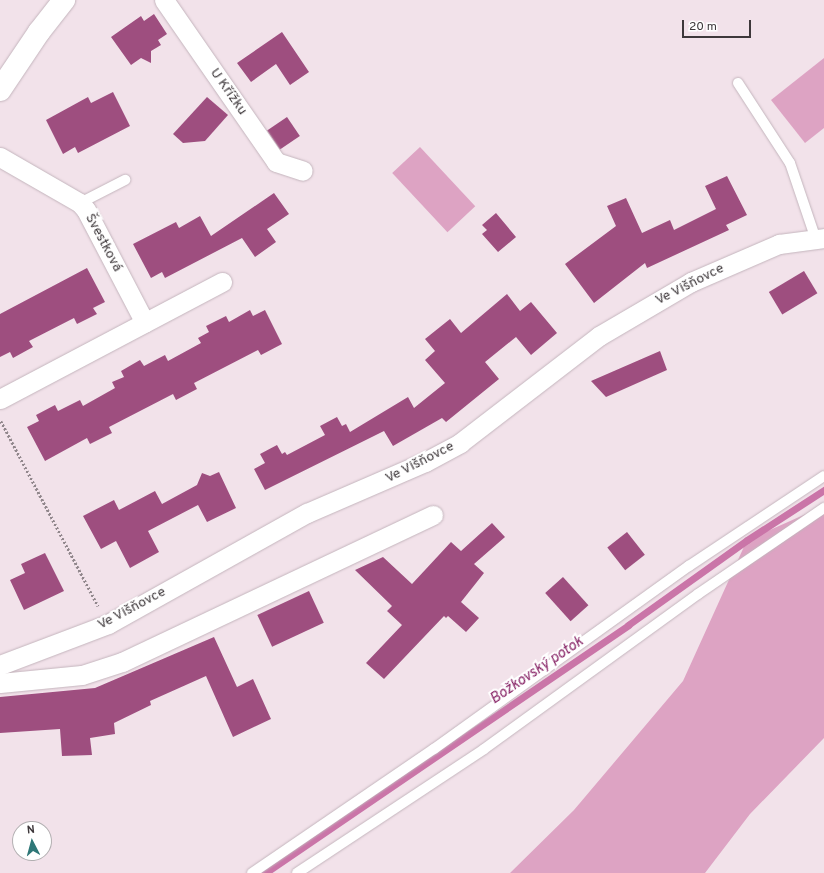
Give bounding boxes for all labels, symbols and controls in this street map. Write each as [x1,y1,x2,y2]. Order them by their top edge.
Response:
scale bar [684,12,753,38]
text: 20 m [689,19,717,35]
street label: U Křížku [206,65,250,119]
street label: Švestková [81,211,125,275]
street label: Ve Višňovce [653,260,727,310]
street label: Ve Višňovce [383,438,457,488]
street label: Ve Višňovce [95,584,169,634]
water label: Božkovský potok [487,633,587,709]
north arrow [12,821,52,861]
text: N [26,823,36,837]

